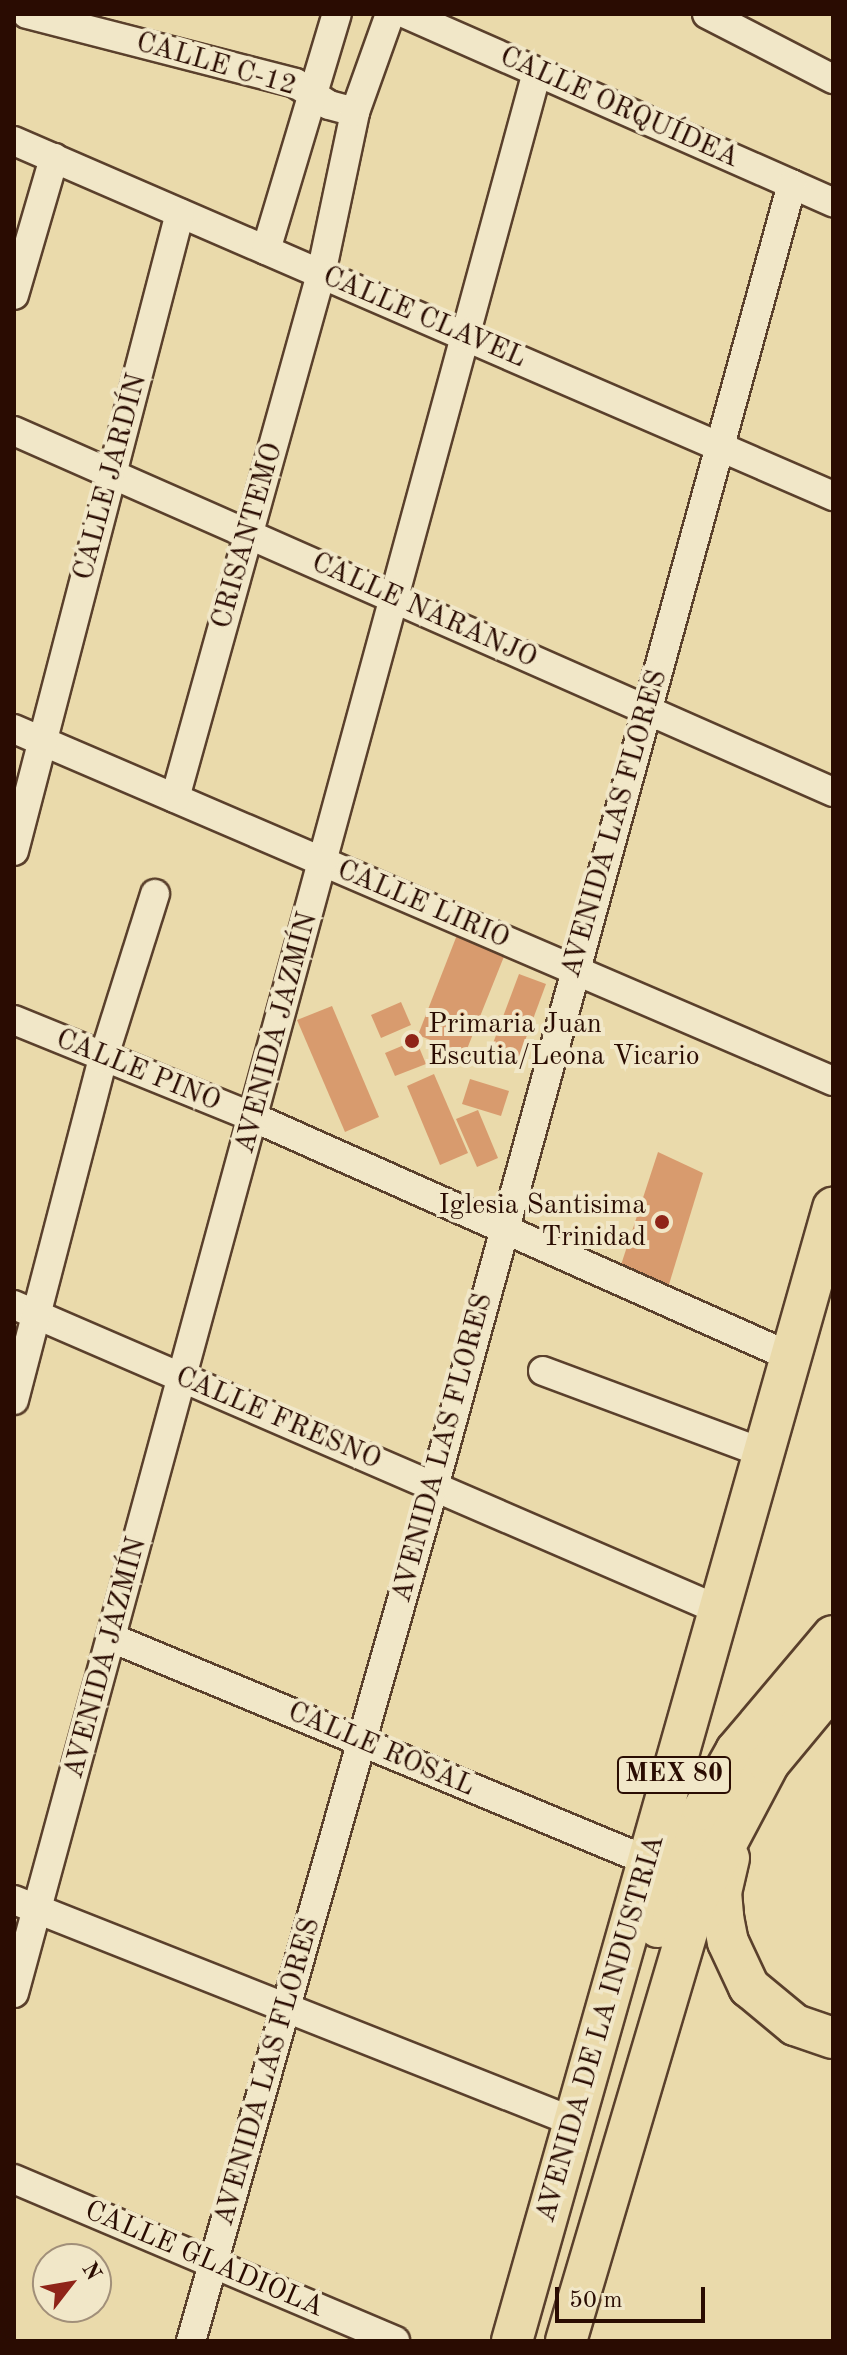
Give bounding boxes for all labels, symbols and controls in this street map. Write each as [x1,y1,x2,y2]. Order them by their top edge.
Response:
street label: CALLE C-12 [132,26,300,104]
street label: CALLE ORQUÍDEA [494,40,744,176]
street label: CALLE CLAVEL [317,260,531,376]
street label: CALLE JARDÍN [67,370,155,584]
street label: CRISANTEMO [205,439,291,633]
street label: CALLE NARANJO [306,546,542,676]
street label: AVENIDA LAS FLORES [555,666,675,982]
street label: CALLE LIRIO [332,854,514,956]
street label: AVENIDA JAZMÍN [229,909,325,1157]
place label: Primaria Juan Escutia/Leona Vicario [428,1008,700,1074]
street label: CALLE PINO [51,1023,225,1119]
marker: Primaria Juan Escutia/Leona Vicario [403,1032,421,1050]
place label: Iglesia Santisima Trinidad [439,1189,646,1255]
marker: Iglesia Santisima Trinidad [653,1213,671,1231]
street label: AVENIDA LAS FLORES [385,1290,501,1606]
street label: CALLE FRESNO [170,1361,386,1477]
street label: AVENIDA JAZMÍN [58,1534,154,1782]
street label: CALLE ROSAL [282,1695,480,1805]
road number: MEX 80 [616,1753,732,1797]
street label: AVENIDA DE LA INDUSTRIA [530,1831,672,2227]
street label: AVENIDA LAS FLORES [208,1914,328,2230]
street label: CALLE GLADIOLA [79,2194,329,2326]
north arrow [32,2243,112,2323]
text: N [77,2259,105,2285]
scale bar [559,2271,709,2321]
text: 50 m [569,2289,623,2313]

